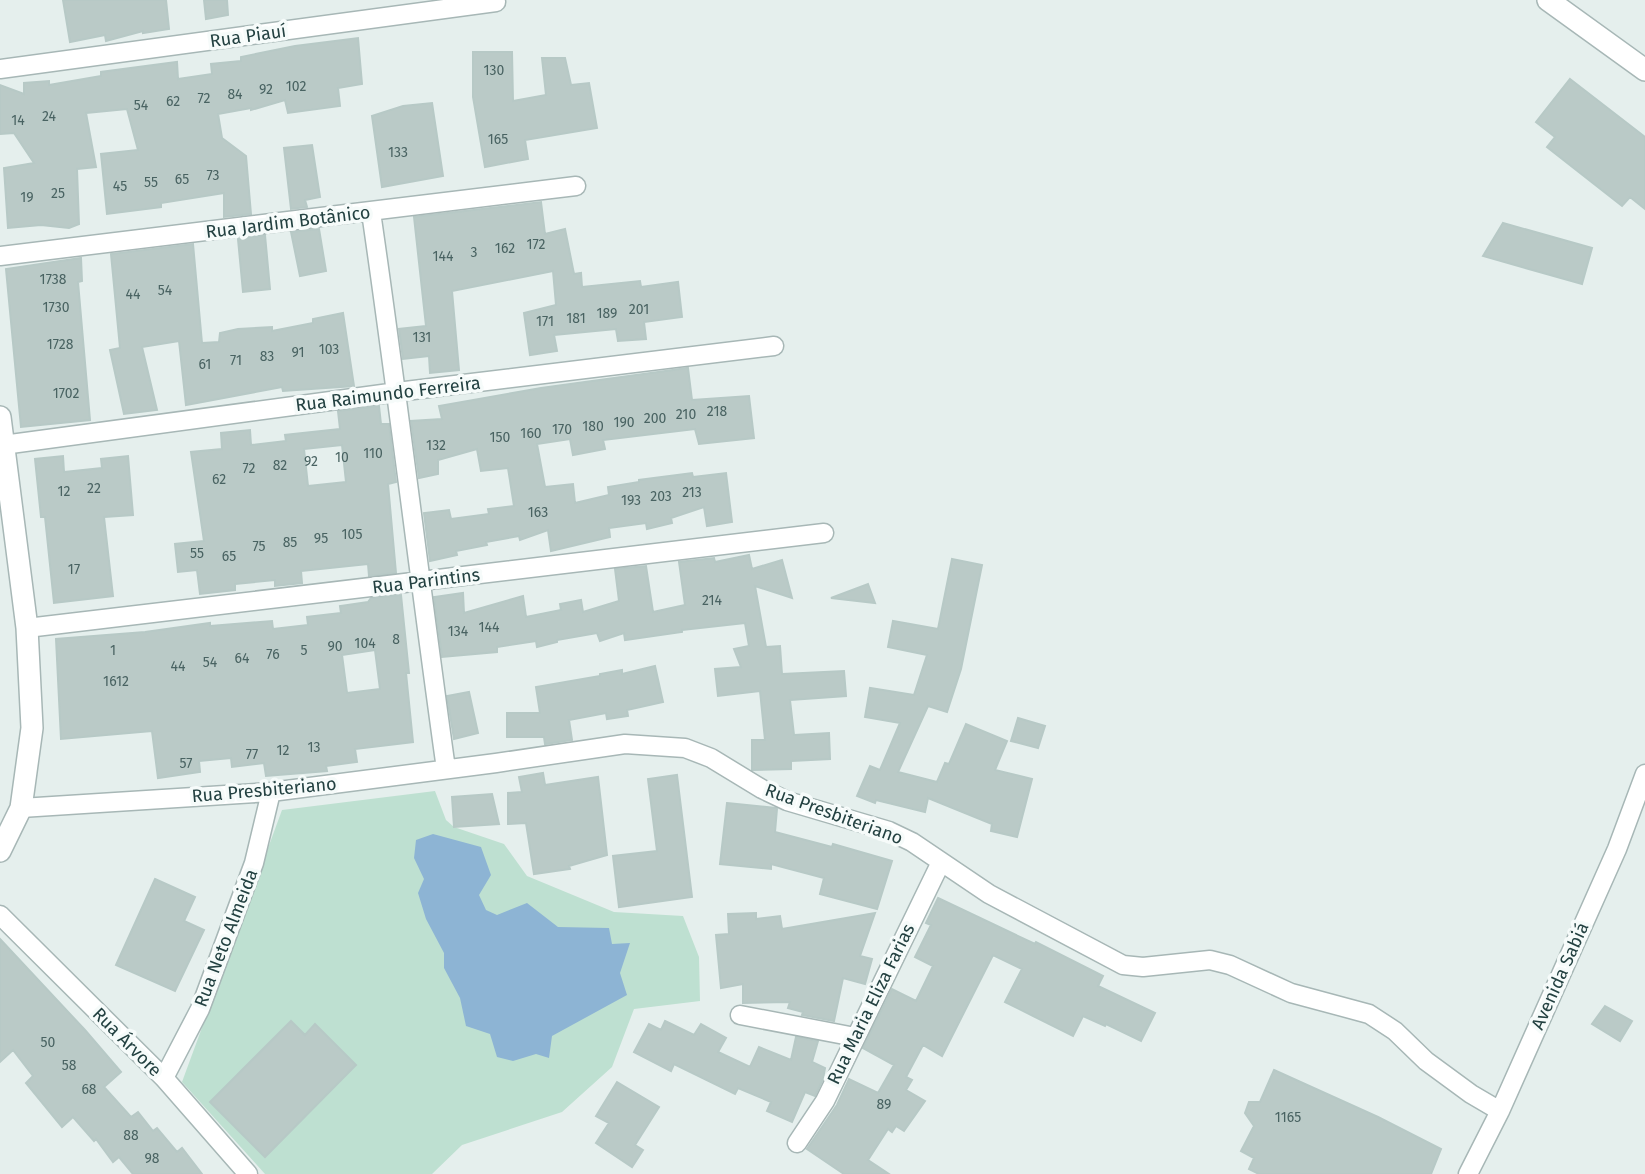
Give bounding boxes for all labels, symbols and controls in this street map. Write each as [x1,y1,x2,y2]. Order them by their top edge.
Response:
street label: Rua Piauí [208,20,288,52]
house number: 130 [484,62,505,79]
house number: 102 [286,78,306,95]
house number: 92 [259,81,273,98]
house number: 84 [227,86,243,103]
house number: 72 [198,90,211,107]
house number: 62 [166,93,180,110]
house number: 54 [134,97,149,114]
house number: 24 [42,108,57,125]
house number: 14 [11,112,25,129]
house number: 165 [488,131,508,148]
house number: 133 [388,144,408,161]
house number: 73 [206,167,220,184]
house number: 65 [175,171,189,188]
house number: 55 [144,174,158,191]
house number: 45 [113,178,127,195]
house number: 25 [51,185,65,202]
house number: 19 [20,189,34,206]
street label: Rua Jardim Botânico [204,201,372,243]
house number: 172 [527,236,546,253]
house number: 162 [495,240,515,257]
house number: 3 [471,244,478,261]
house number: 144 [433,248,454,265]
house number: 1738 [40,271,67,288]
house number: 54 [158,282,173,299]
house number: 44 [126,286,141,303]
house number: 1730 [43,299,70,316]
house number: 201 [629,301,649,318]
house number: 189 [597,305,617,322]
house number: 181 [566,310,586,327]
house number: 171 [536,313,554,330]
house number: 131 [413,329,431,346]
house number: 1728 [47,336,74,353]
house number: 103 [319,341,339,358]
house number: 91 [291,344,305,361]
house number: 83 [260,348,274,365]
house number: 71 [230,352,242,369]
house number: 61 [199,356,211,373]
street label: Rua Raimundo Ferreira [294,372,482,416]
house number: 1702 [53,385,79,402]
house number: 218 [707,403,727,420]
house number: 210 [676,406,696,423]
house number: 200 [644,410,666,427]
house number: 190 [613,414,635,431]
house number: 180 [582,418,604,435]
house number: 170 [552,421,572,438]
house number: 160 [520,425,542,442]
house number: 150 [490,429,511,446]
house number: 132 [426,437,446,454]
house number: 110 [363,445,383,462]
house number: 10 [335,449,349,466]
house number: 92 [304,453,318,470]
house number: 82 [273,457,287,474]
house number: 72 [243,460,256,477]
house number: 62 [212,471,226,488]
house number: 22 [87,480,101,497]
house number: 12 [58,483,71,500]
house number: 213 [682,484,702,501]
house number: 203 [650,488,672,505]
house number: 193 [621,492,641,509]
house number: 163 [528,504,548,521]
house number: 105 [342,526,362,543]
house number: 95 [314,530,328,547]
house number: 85 [283,534,297,551]
house number: 75 [252,538,266,555]
house number: 55 [190,545,204,562]
house number: 65 [222,548,236,565]
house number: 17 [68,561,80,578]
street label: Rua Parintins [371,563,481,599]
house number: 214 [702,592,723,609]
house number: 144 [479,619,500,636]
house number: 134 [448,623,469,640]
house number: 8 [392,631,400,648]
house number: 104 [354,635,376,652]
house number: 90 [327,638,343,655]
house number: 1 [110,642,116,659]
house number: 5 [300,642,308,659]
house number: 76 [266,646,280,663]
house number: 64 [235,650,250,667]
house number: 54 [203,654,218,671]
house number: 44 [171,658,186,675]
house number: 1612 [103,673,129,690]
house number: 13 [307,739,321,756]
house number: 12 [277,742,290,759]
house number: 77 [246,746,258,763]
house number: 57 [180,755,192,772]
street label: Rua Presbiteriano [191,773,337,807]
street label: Rua Presbiteriano [762,779,906,849]
street label: Rua Neto Almeida [190,866,262,1010]
street label: Avenida Sabiá [1527,919,1593,1033]
street label: Rua Maria Eliza Farias [823,920,919,1088]
street label: Rua Árvore [88,1002,167,1081]
house number: 50 [41,1034,56,1051]
house number: 58 [62,1057,77,1074]
house number: 68 [81,1081,97,1098]
house number: 89 [877,1096,891,1113]
house number: 1165 [1275,1109,1301,1126]
house number: 88 [123,1127,139,1144]
house number: 98 [144,1150,160,1167]

